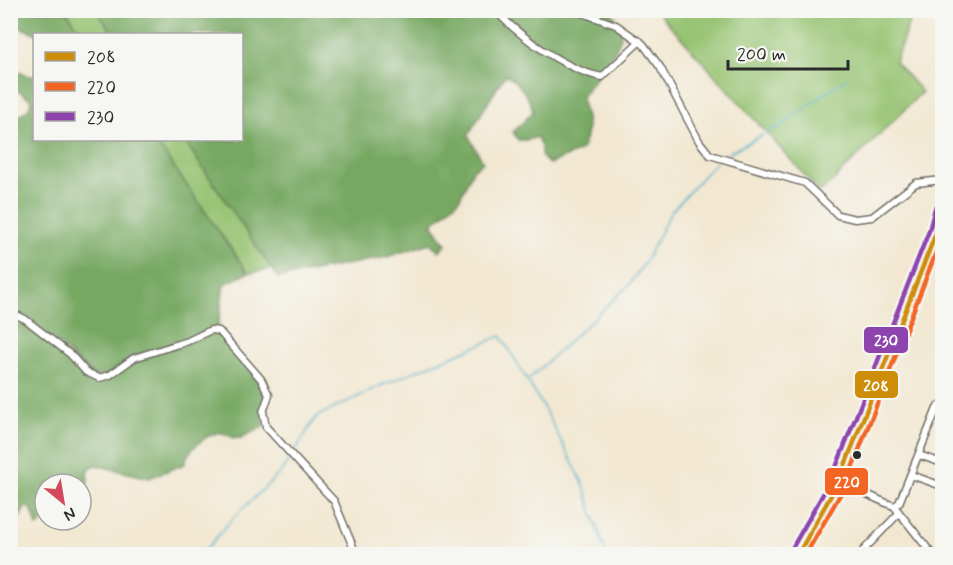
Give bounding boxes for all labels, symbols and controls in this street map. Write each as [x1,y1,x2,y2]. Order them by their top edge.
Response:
legend [33,33,243,141]
scale bar [728,33,848,71]
text: 200 m [737,43,786,67]
text: 208 [87,46,116,70]
text: 220 [87,76,116,100]
text: 230 [87,106,114,130]
line badge: 230 [863,326,909,354]
text: 230 [874,331,898,352]
line badge: 208 [854,370,899,399]
text: 208 [863,376,889,397]
unlabelled marker [851,449,863,461]
line badge: 220 [824,467,869,496]
north arrow [33,472,93,532]
text: 220 [834,473,860,494]
text: N [60,502,80,525]

